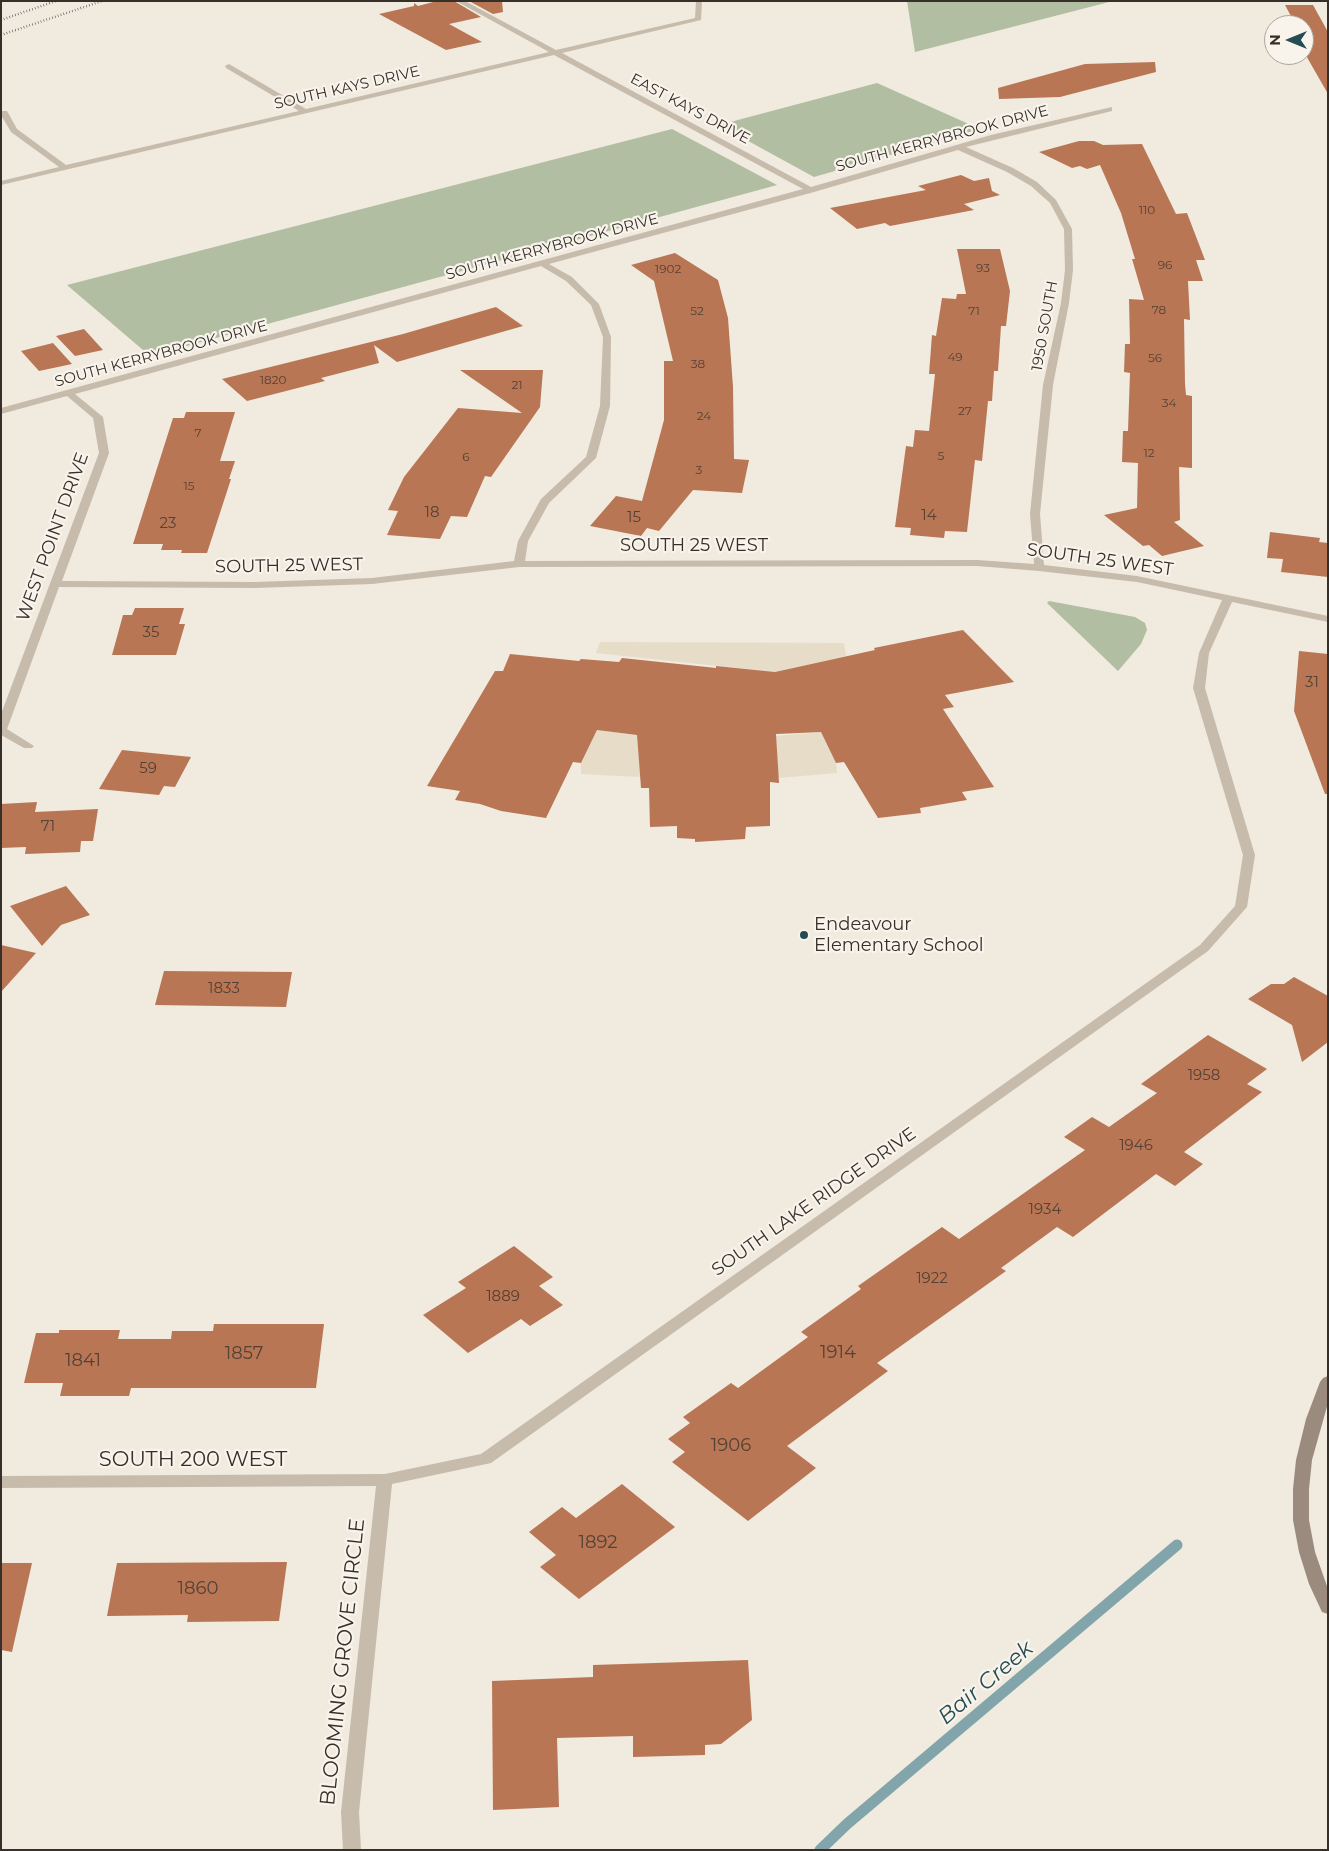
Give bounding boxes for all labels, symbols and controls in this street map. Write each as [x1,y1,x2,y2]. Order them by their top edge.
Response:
north arrow [1264,15,1314,65]
text: N [1266,34,1284,46]
street label: SOUTH KAYS DRIVE [272,62,422,114]
street label: EAST KAYS DRIVE [627,70,753,148]
street label: SOUTH KERRYBROOK DRIVE [834,102,1050,176]
house number: 110 [1139,203,1155,217]
street label: SOUTH KERRYBROOK DRIVE [444,210,660,284]
house number: 96 [1158,258,1172,272]
house number: 93 [976,261,990,275]
house number: 1902 [655,262,681,276]
street label: 1950 SOUTH [1028,280,1062,372]
house number: 78 [1152,303,1166,317]
house number: 52 [690,304,704,318]
house number: 71 [968,304,980,318]
street label: SOUTH KERRYBROOK DRIVE [53,317,269,391]
house number: 49 [947,350,963,364]
house number: 56 [1148,351,1162,365]
house number: 38 [691,357,705,371]
house number: 1820 [260,373,286,387]
house number: 21 [511,378,523,392]
house number: 34 [1162,396,1176,410]
house number: 27 [958,404,972,418]
house number: 24 [697,409,711,423]
house number: 7 [194,426,202,440]
house number: 12 [1143,446,1155,460]
house number: 5 [938,449,944,463]
street label: WEST POINT DRIVE [12,450,94,624]
house number: 6 [462,450,470,464]
house number: 3 [696,463,702,477]
house number: 15 [183,479,195,493]
house number: 18 [425,504,439,522]
house number: 14 [921,507,937,525]
house number: 15 [627,509,641,527]
house number: 23 [160,515,176,533]
street label: SOUTH 25 WEST [620,535,768,557]
street label: SOUTH 25 WEST [1025,539,1175,581]
street label: SOUTH 25 WEST [215,554,363,578]
house number: 35 [143,624,159,642]
house number: 31 [1305,674,1319,692]
house number: 59 [139,760,157,778]
house number: 71 [41,818,55,836]
place label: Endeavour Elementary School [814,914,984,956]
marker: Endeavour Elementary School [798,929,810,941]
house number: 1833 [208,980,240,998]
house number: 1958 [1188,1067,1220,1085]
street label: SOUTH LAKE RIDGE DRIVE [708,1123,920,1281]
house number: 1946 [1119,1137,1153,1155]
house number: 1934 [1029,1201,1061,1219]
house number: 1922 [916,1270,948,1288]
house number: 1889 [486,1288,520,1306]
house number: 1914 [820,1342,856,1364]
house number: 1857 [225,1343,263,1365]
house number: 1841 [65,1350,101,1372]
house number: 1906 [711,1435,751,1457]
street label: SOUTH 200 WEST [99,1447,287,1473]
street label: BLOOMING GROVE CIRCLE [315,1517,371,1807]
house number: 1892 [578,1532,618,1554]
house number: 1860 [178,1578,218,1600]
water label: Bair Creek [933,1636,1039,1730]

